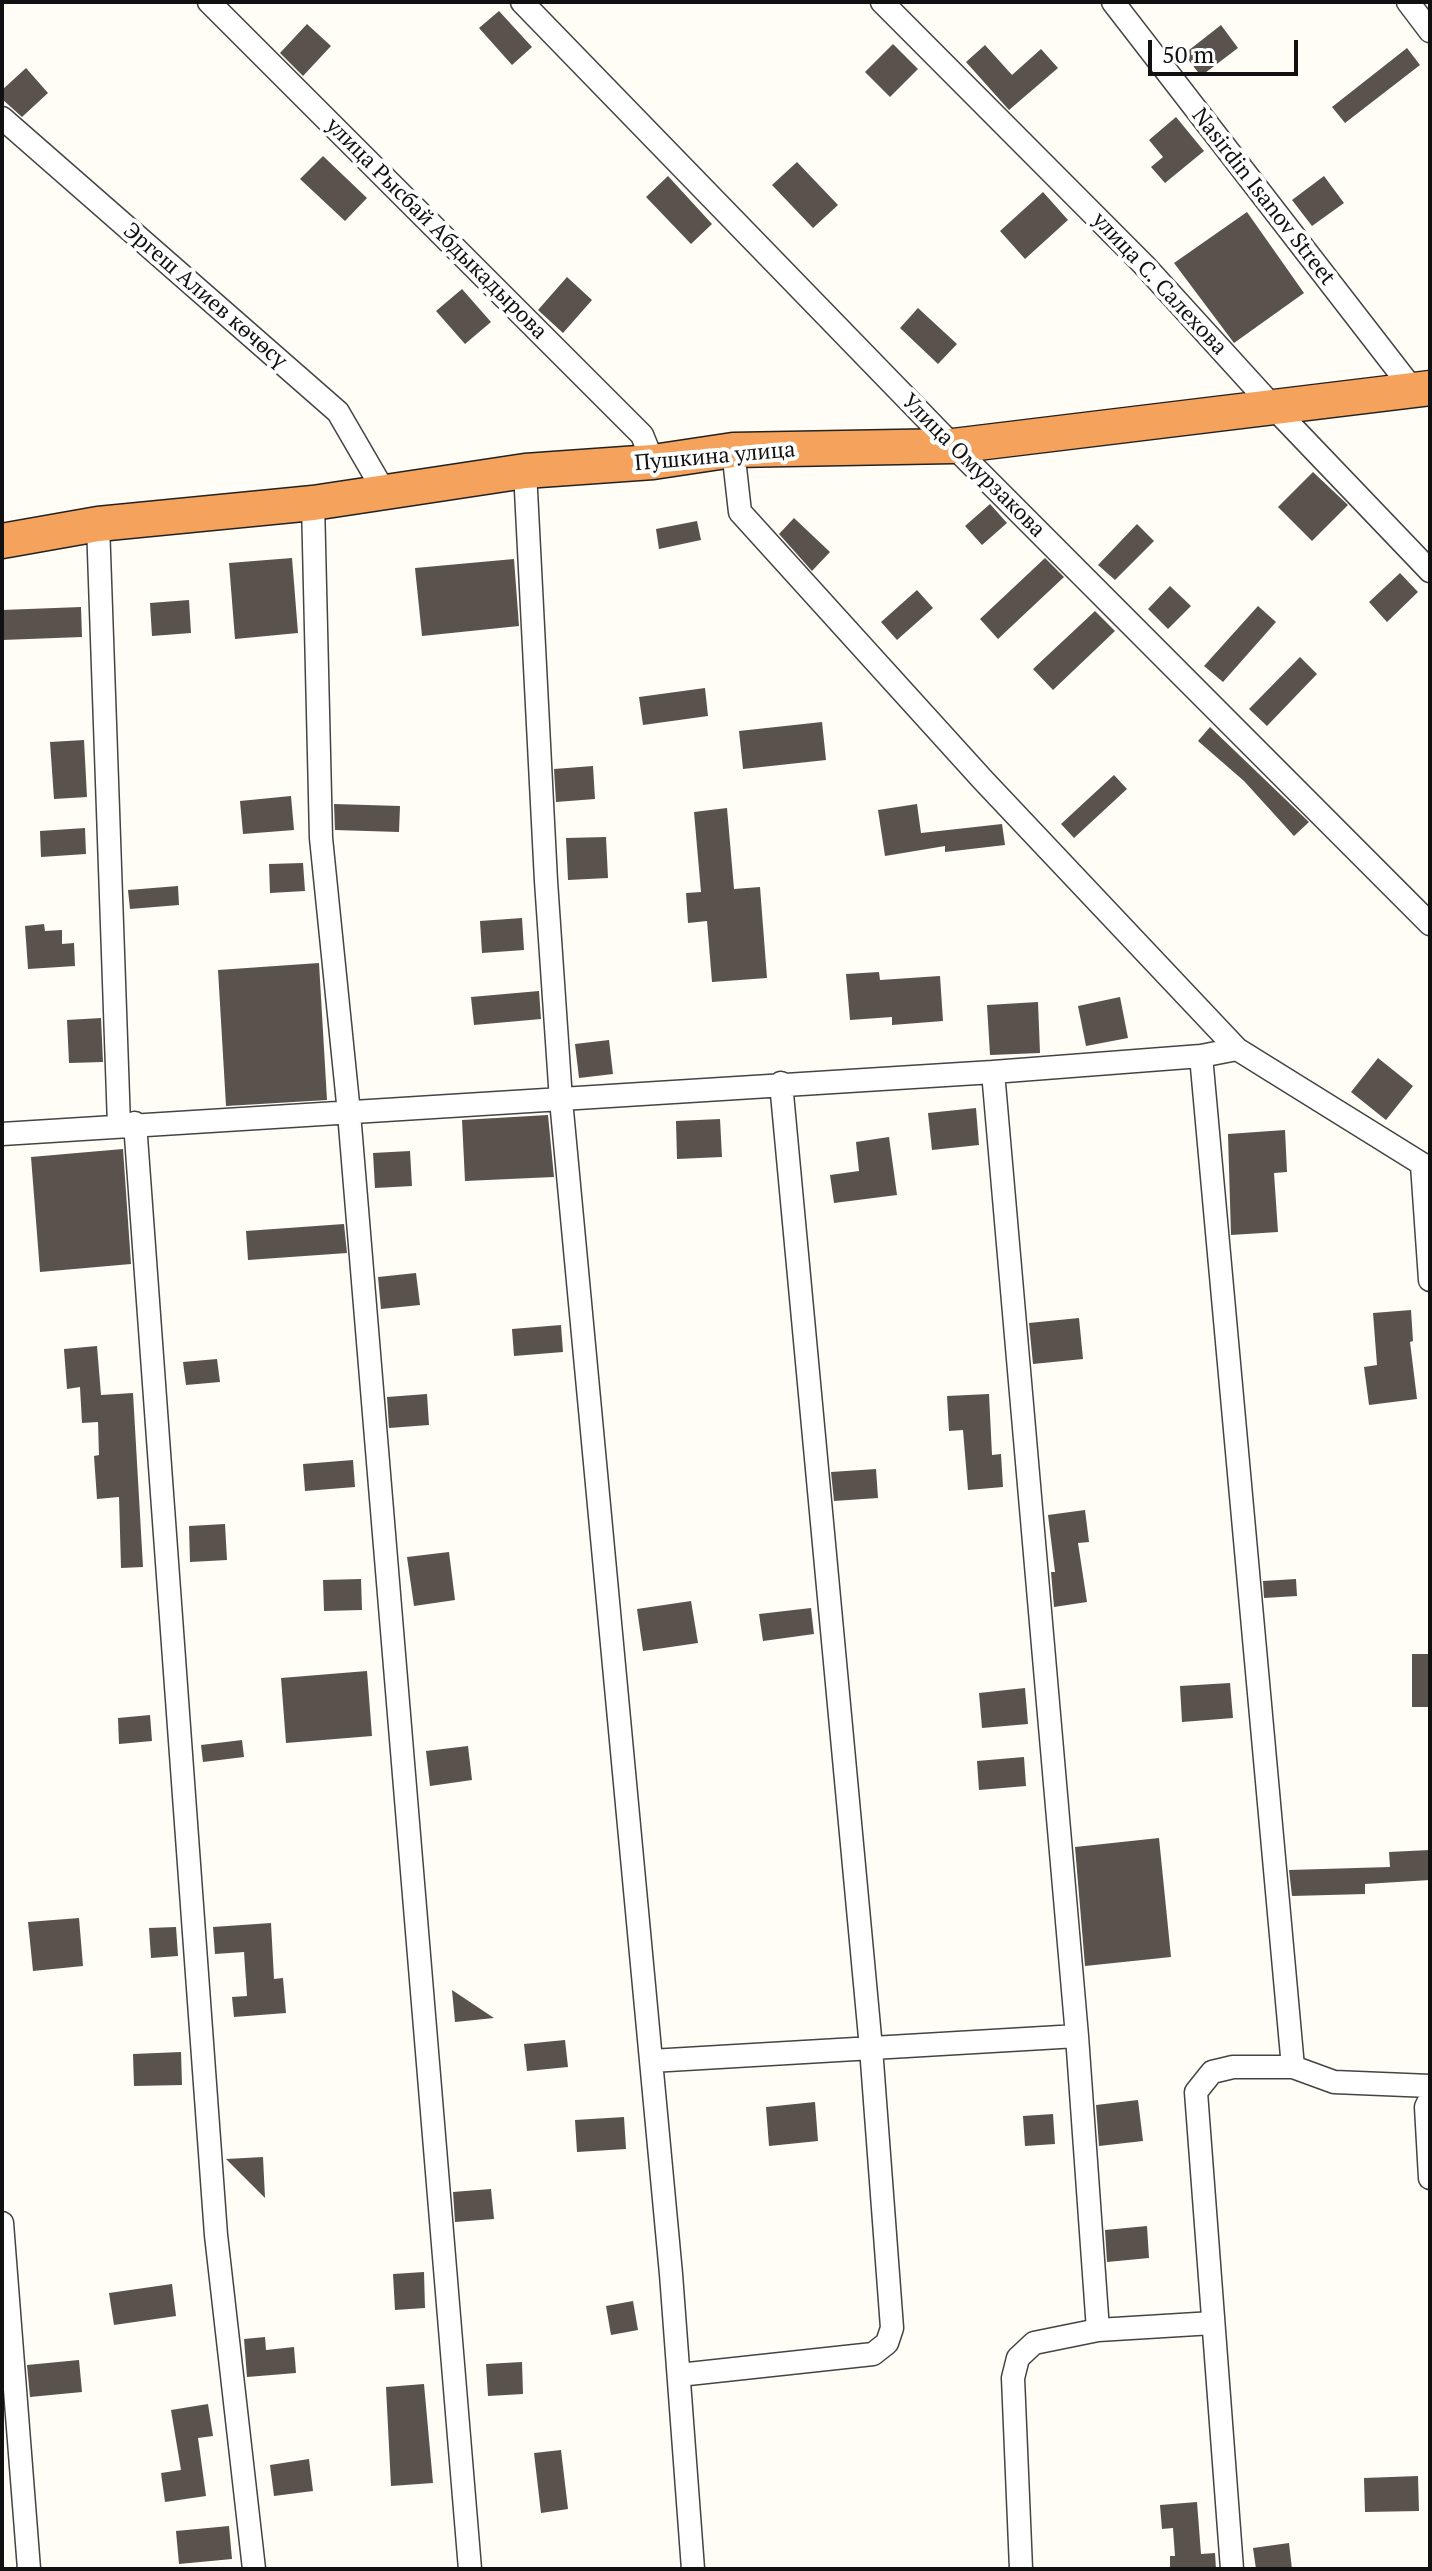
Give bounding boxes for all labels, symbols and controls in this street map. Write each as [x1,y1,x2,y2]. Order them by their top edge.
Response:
scale bar [1152,24,1302,74]
text: 50 m [1162,38,1214,70]
street label: Nasirdin Isanov Street [1186,103,1340,291]
street label: улица Рысбай Абдыкадырова [320,113,552,345]
street label: улица С. Салехова [1086,207,1232,361]
street label: Эргеш Алиев көчөсү [118,218,292,374]
street label: Улица Омурзакова [896,389,1050,543]
street label: Пушкина улица [634,437,796,477]

